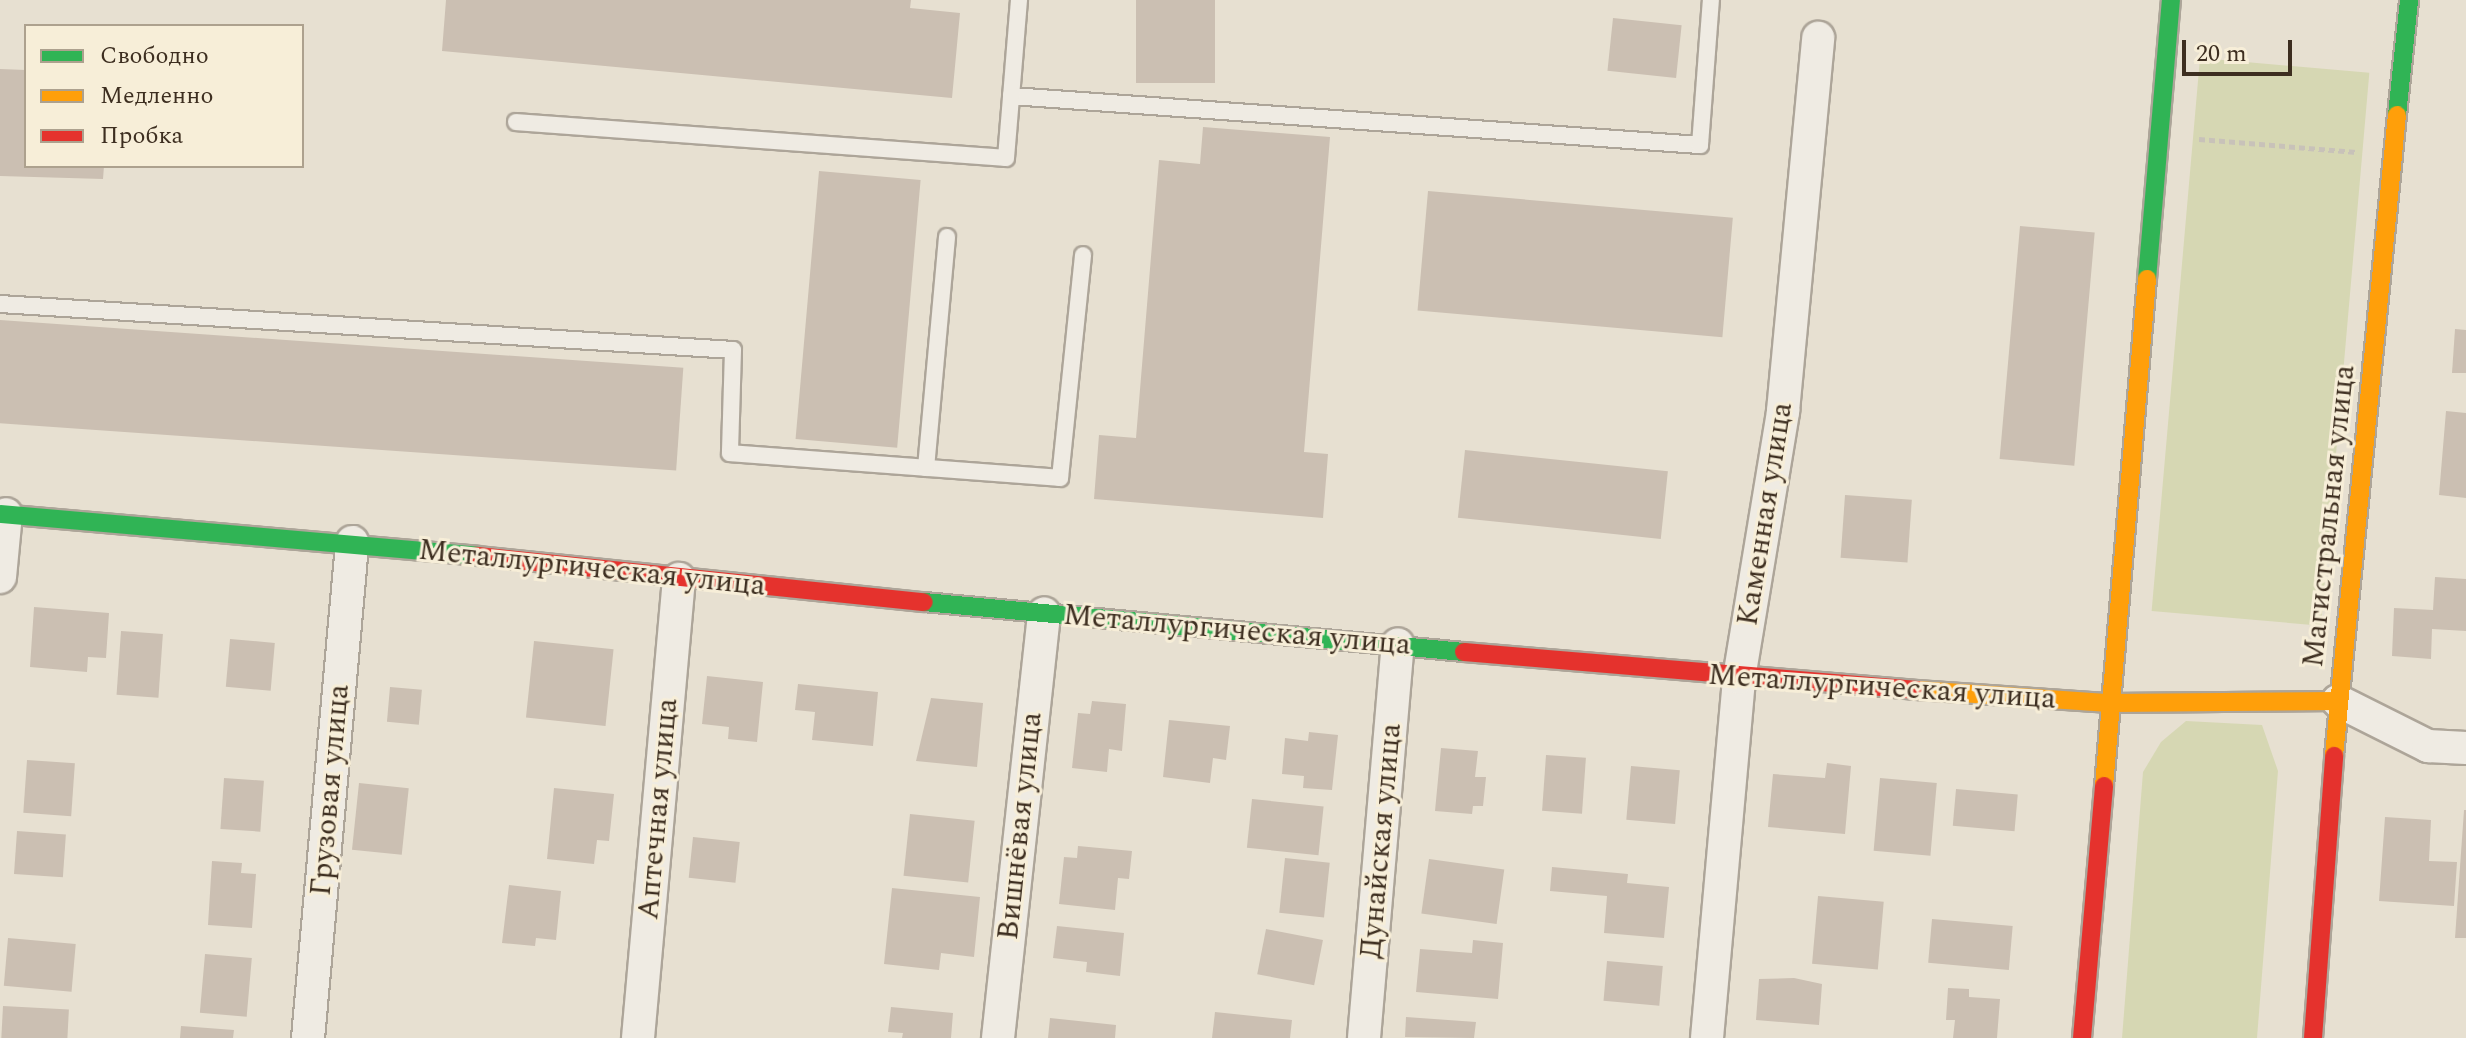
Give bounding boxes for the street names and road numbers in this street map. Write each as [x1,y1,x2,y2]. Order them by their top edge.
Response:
street label: Магистральная улица [2295,363,2363,669]
street label: Каменная улица [1730,400,1800,628]
street label: Металлургическая улица [417,532,767,604]
street label: Металлургическая улица [1062,597,1412,663]
street label: Металлургическая улица [1707,657,2057,717]
street label: Грузовая улица [303,683,357,897]
street label: Аптечная улица [630,697,686,921]
street label: Вишнёвая улица [990,710,1050,942]
street label: Дунайская улица [1353,722,1409,960]

